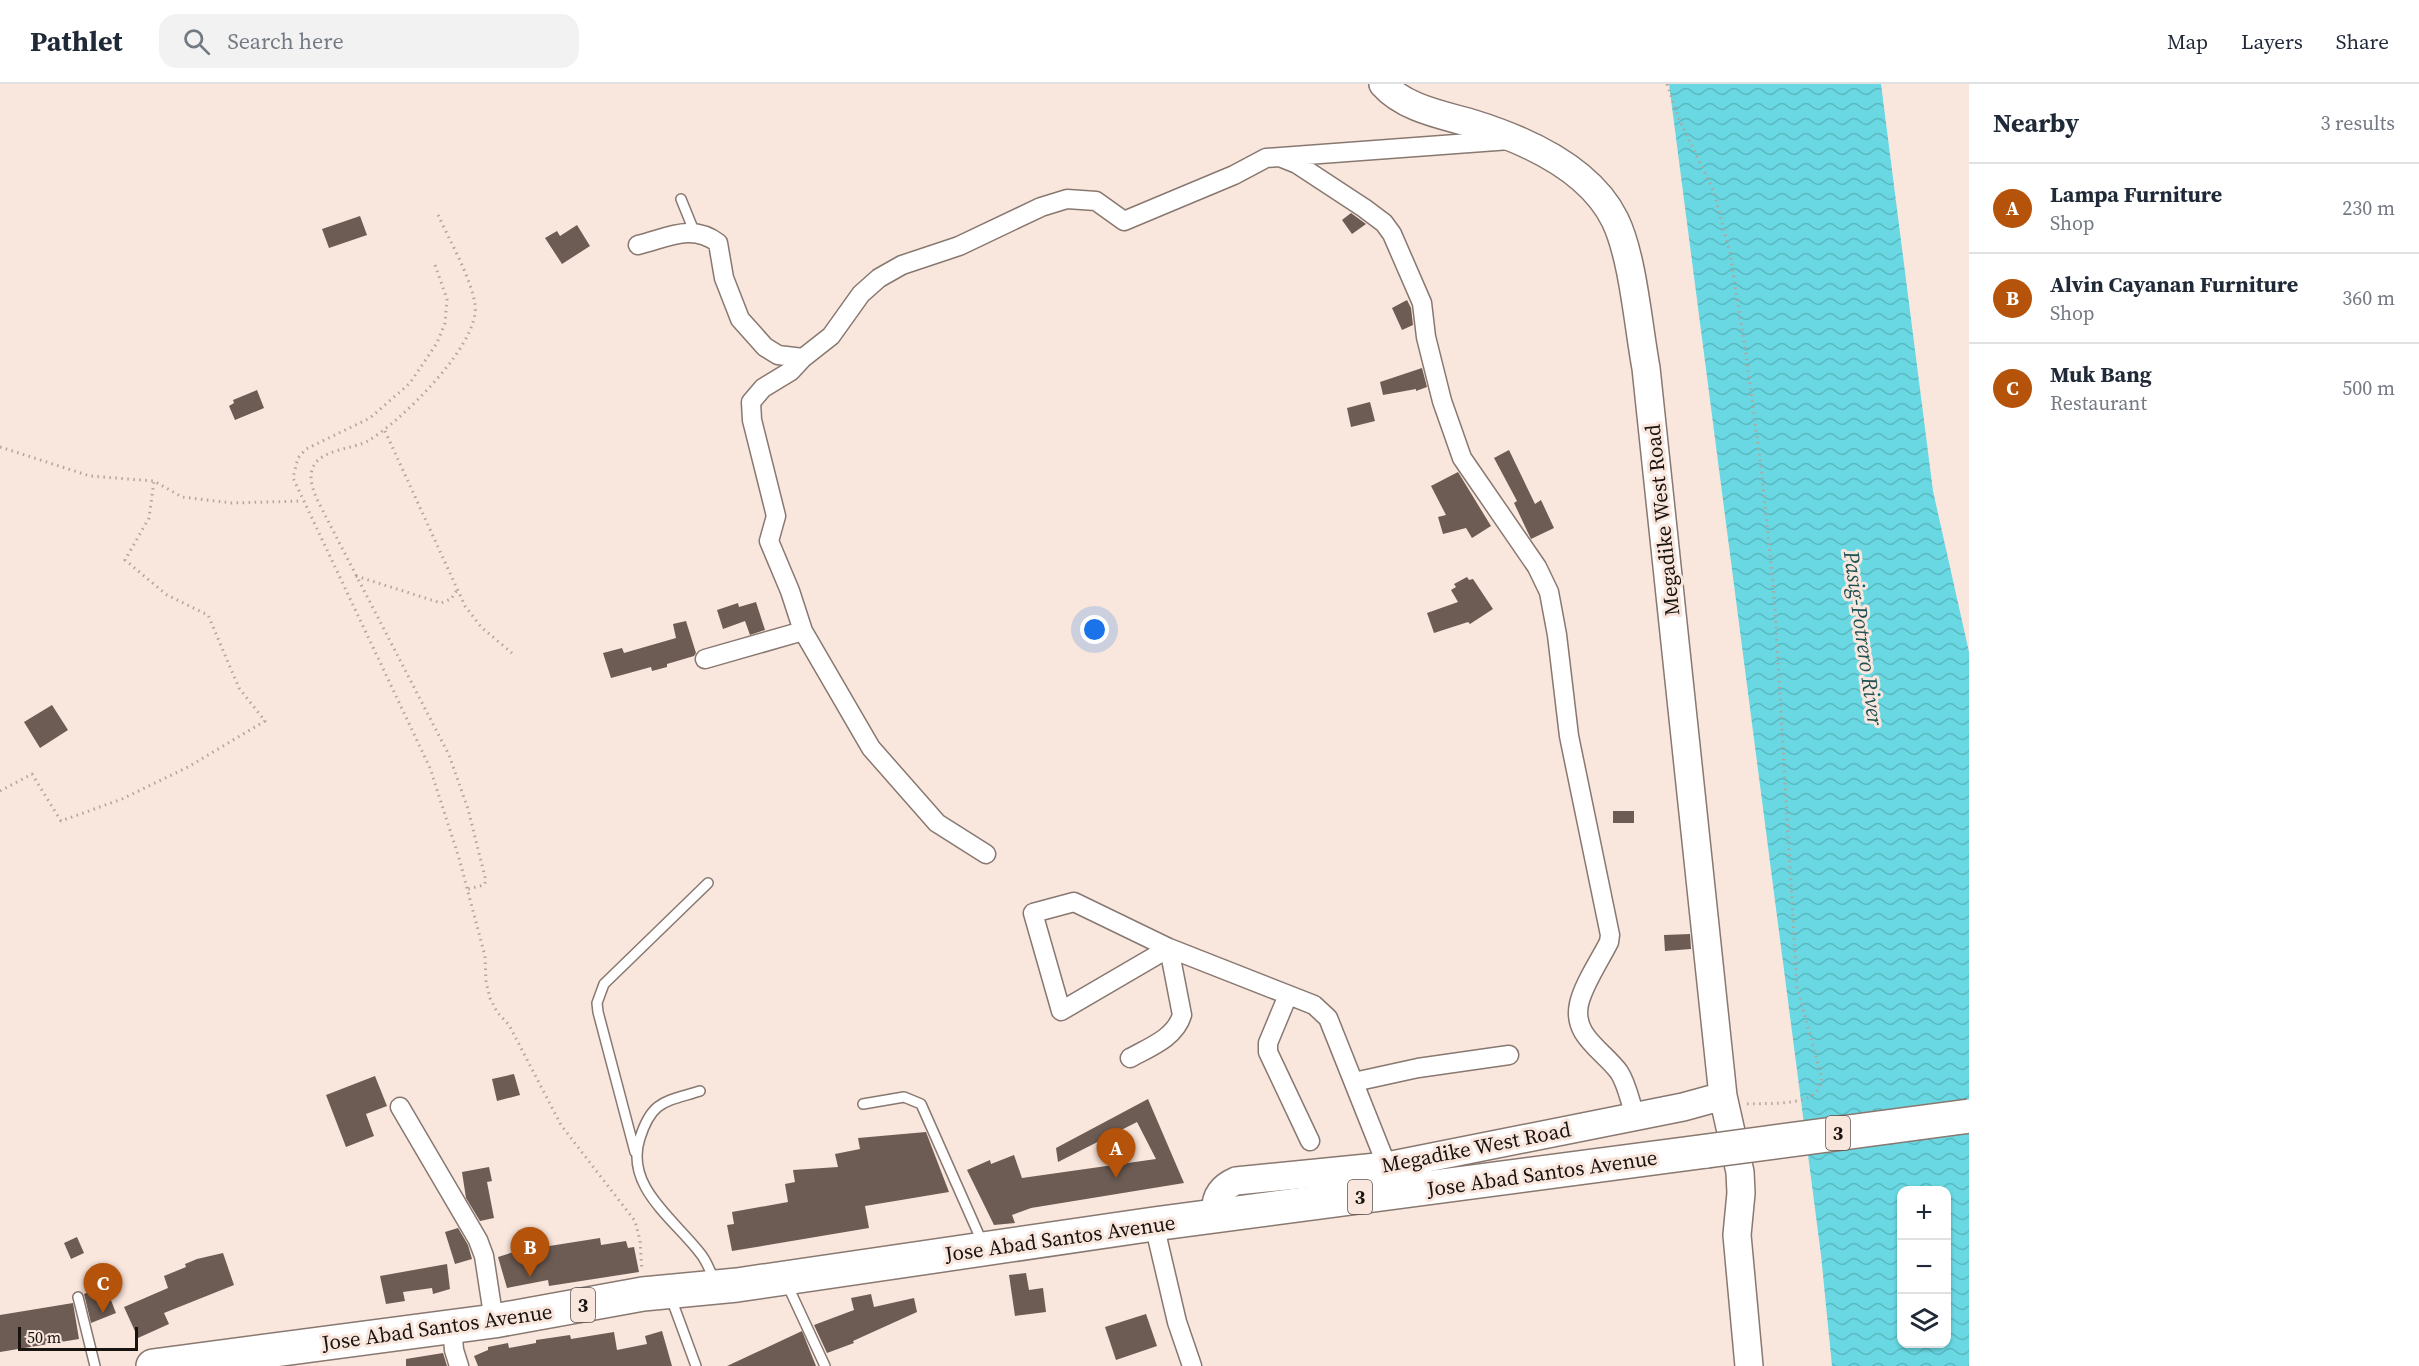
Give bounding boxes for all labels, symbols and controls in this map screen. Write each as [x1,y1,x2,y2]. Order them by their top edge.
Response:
search box [159,14,579,68]
text: Pathlet [30,22,123,60]
icon: search [180,25,213,58]
text: Search here [228,26,344,56]
text: Map [2167,27,2208,56]
text: Layers [2241,27,2303,56]
text: Share [2336,27,2389,56]
text: Nearby [1993,105,2079,141]
text: 3 results [2320,109,2395,137]
text: Lampa Furniture [2050,179,2222,209]
text: A [2006,194,2019,222]
text: 230 m [2342,194,2395,222]
text: Shop [2050,209,2095,237]
text: Alvin Cayanan Furniture [2050,269,2298,299]
text: B [2006,284,2019,312]
text: 360 m [2342,284,2395,312]
text: Shop [2050,299,2095,327]
text: Muk Bang [2050,359,2152,389]
text: C [2006,374,2019,402]
text: 500 m [2342,374,2395,402]
text: Restaurant [2050,389,2147,417]
street label: Megadike West Road [1638,423,1686,617]
water label: Pasig-Potrero River [1837,548,1891,728]
your location [1080,615,1109,644]
street label: Megadike West Road [1379,1114,1573,1180]
road number: 3 [1826,1116,1850,1150]
pin: A [1096,1128,1136,1178]
street label: Jose Abad Santos Avenue [1424,1142,1659,1204]
road number: 3 [1348,1180,1372,1214]
map controls [1897,1186,1951,1348]
button: + [1897,1186,1951,1240]
street label: Jose Abad Santos Avenue [942,1207,1177,1269]
pin: B [510,1228,550,1277]
button: − [1897,1240,1951,1294]
pin: C [84,1264,122,1313]
road number: 3 [571,1288,595,1322]
button: layers [1897,1294,1951,1348]
street label: Jose Abad Santos Avenue [319,1296,554,1358]
scale bar [18,1324,138,1352]
text: 50 m [27,1326,61,1348]

